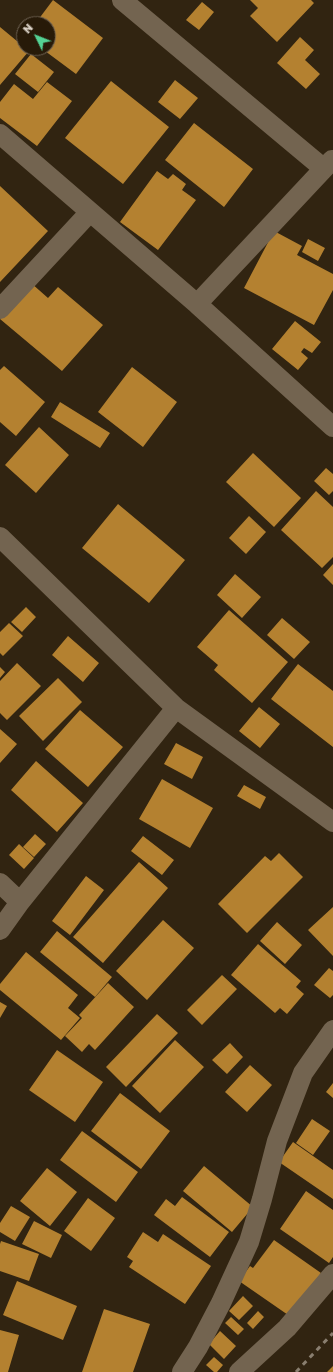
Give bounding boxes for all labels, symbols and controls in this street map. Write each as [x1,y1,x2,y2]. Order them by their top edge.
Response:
north arrow [16,16,56,56]
text: N [20,21,35,36]

